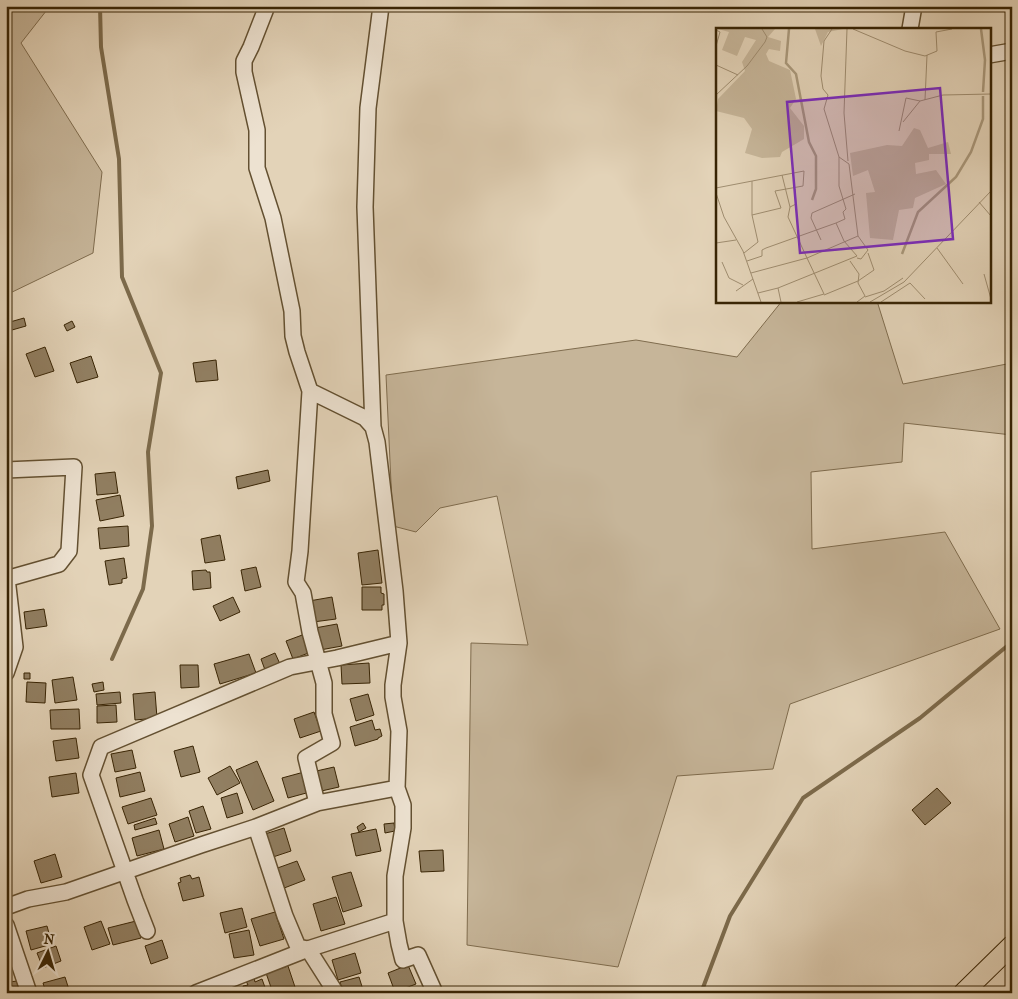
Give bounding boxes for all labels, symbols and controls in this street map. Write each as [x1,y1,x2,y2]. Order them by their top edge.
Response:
inset map [716,28,990,302]
north arrow [22,926,72,976]
text: N [43,931,55,949]

